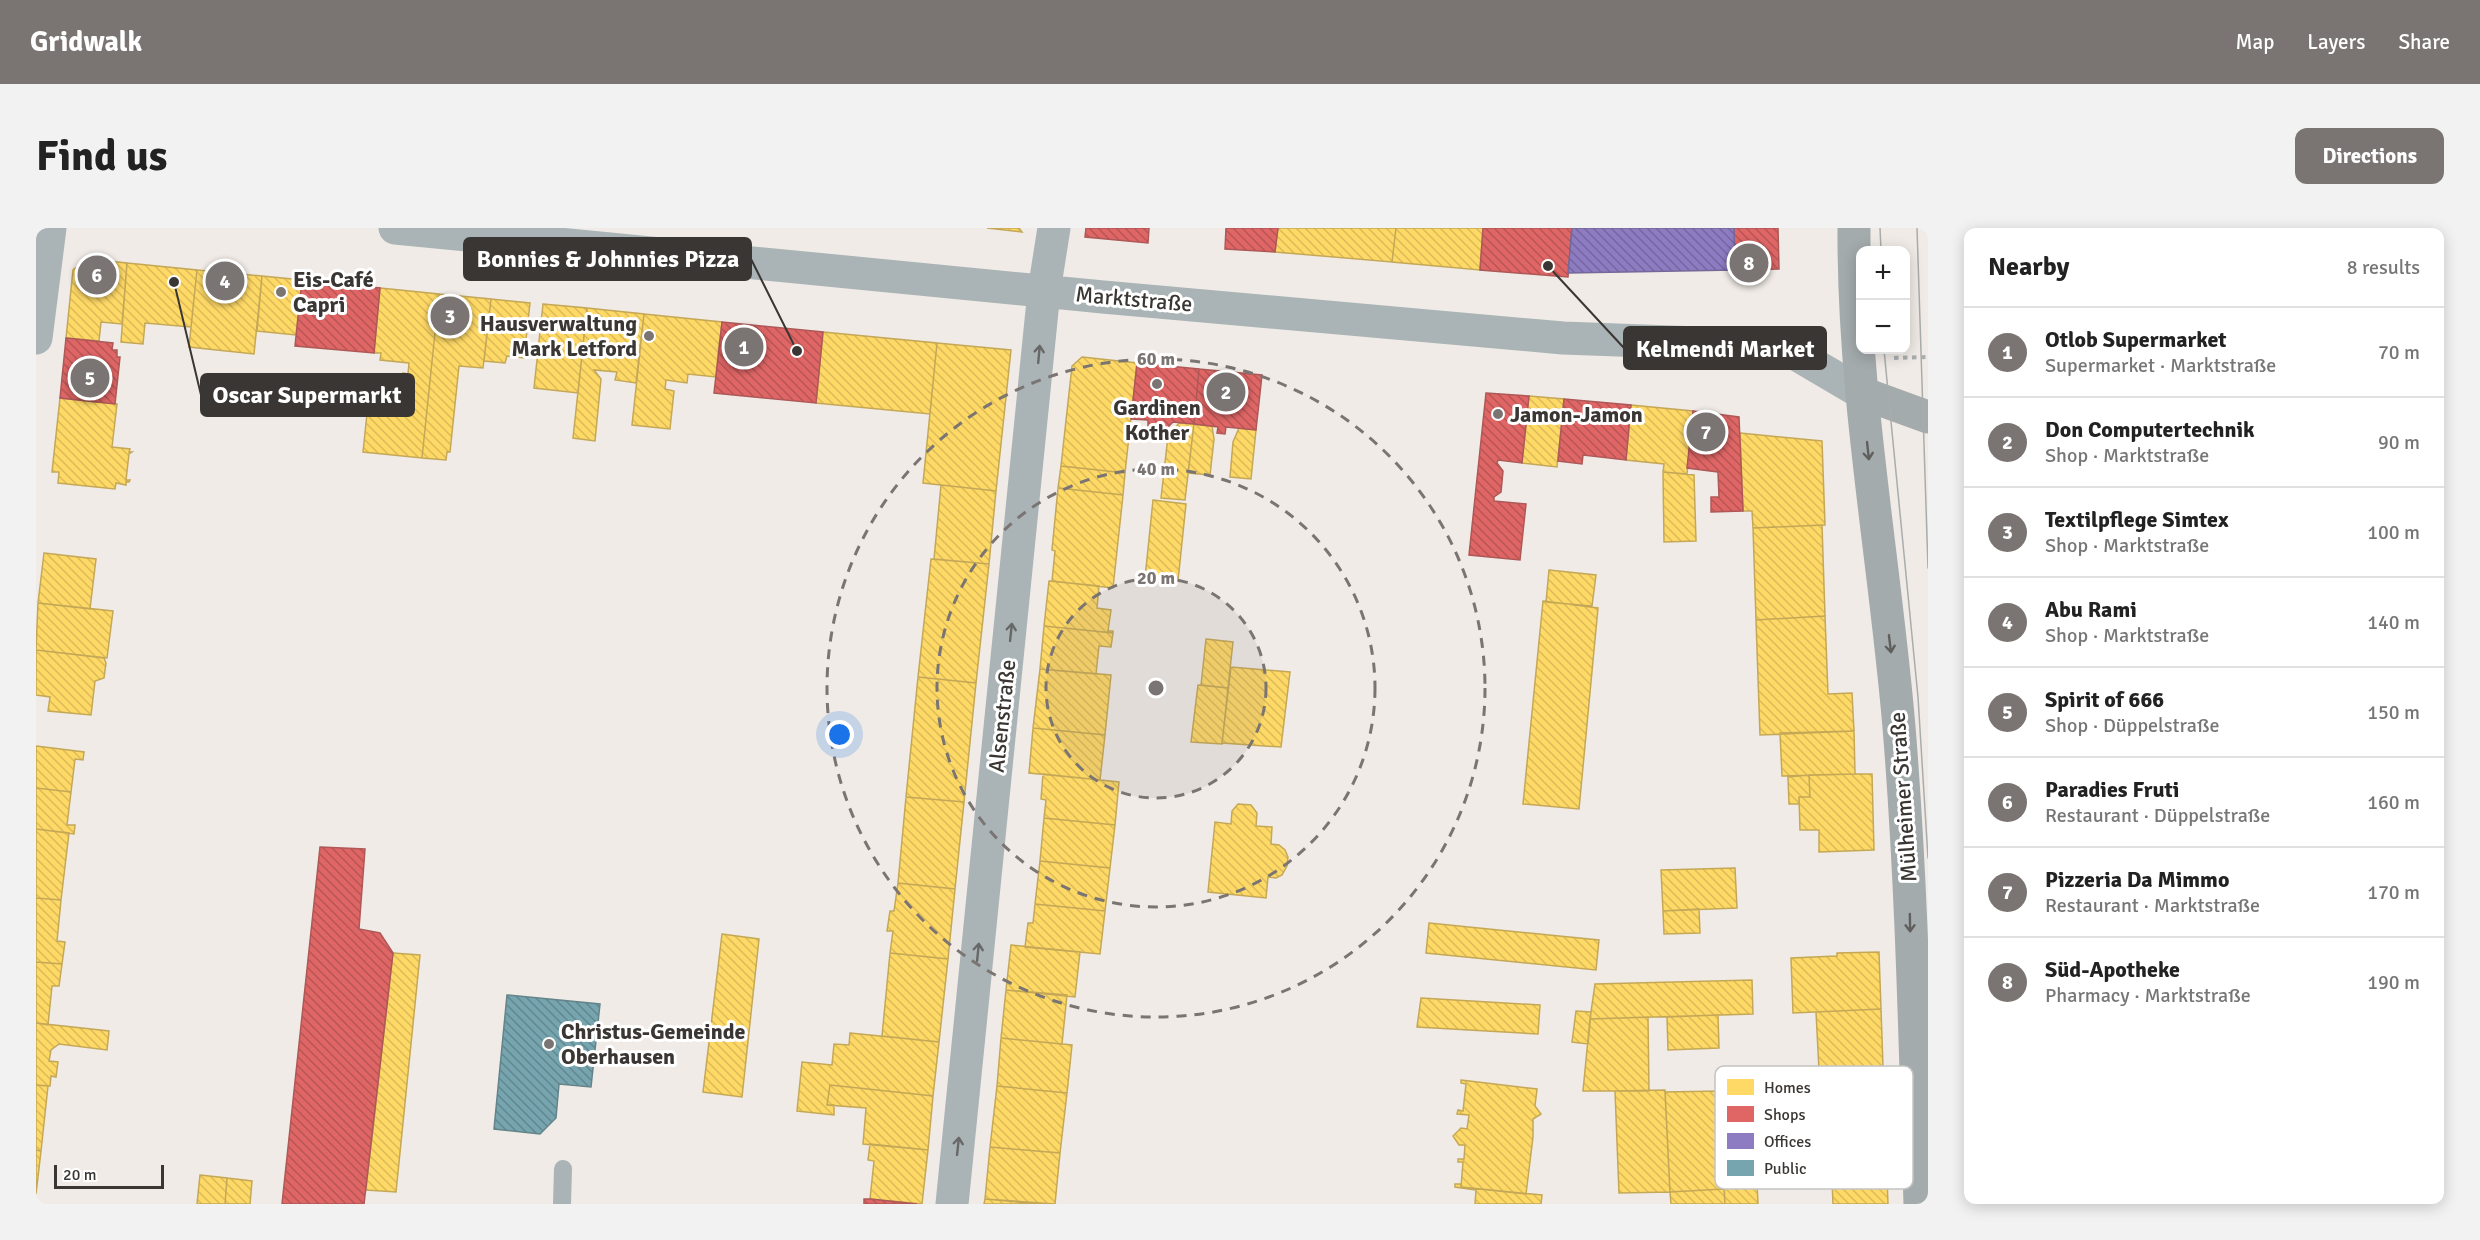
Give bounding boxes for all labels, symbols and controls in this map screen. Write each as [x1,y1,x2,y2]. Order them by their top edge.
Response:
text: Gridwalk [30,25,142,59]
text: Map [2236,29,2274,55]
text: Layers [2307,29,2365,55]
text: Share [2398,29,2450,55]
button: Directions [2295,128,2444,184]
text: Find us [36,131,167,182]
callout: Bonnies & Johnnies Pizza [464,238,751,280]
pin: 8 [1730,240,1768,285]
text: Bonnies & Johnnies Pizza [477,244,739,274]
map controls [1856,246,1910,354]
button: + [1856,246,1910,300]
text: Nearby [1988,251,2069,283]
pin: 6 [78,252,116,298]
text: 8 results [2347,255,2420,280]
pin: 4 [206,259,244,304]
place label: Eis-Café Capri [293,266,374,318]
street label: Marktstraße [1075,280,1193,318]
marker: Eis-Café Capri [274,285,288,299]
pin: 3 [430,294,470,338]
button: − [1856,300,1910,354]
place label: Hausverwaltung Mark Letford [480,310,637,362]
pin: 1 [724,324,764,370]
text: Otlob Supermarket [2045,326,2227,353]
callout: Kelmendi Market [1624,327,1826,369]
marker: Hausverwaltung Mark Letford [642,329,656,343]
text: Kelmendi Market [1636,334,1814,364]
text: 1 [2002,340,2013,365]
text: 70 m [2378,340,2420,365]
one-way arrow [1034,345,1045,365]
text: 60 m [1137,348,1175,370]
text: Supermarket · Marktstraße [2045,353,2276,378]
pin: 5 [70,356,110,400]
pin: 2 [1206,370,1246,414]
callout: Oscar Supermarkt [201,374,414,416]
marker: Gardinen Kother [1150,377,1164,391]
text: Oscar Supermarkt [213,380,401,410]
place label: Gardinen Kother [1113,394,1201,446]
place label: Jamon-Jamon [1510,401,1643,428]
marker: Jamon-Jamon [1491,407,1505,421]
pin: 7 [1686,410,1726,454]
text: Don Computertechnik [2045,416,2255,443]
text: 2 [2002,430,2013,455]
text: 90 m [2378,430,2420,455]
one-way arrow [1863,440,1874,460]
text: Shop · Marktstraße [2045,443,2209,468]
text: 40 m [1137,458,1175,480]
text: Textilpflege Simtex [2045,506,2229,533]
text: 3 [2002,520,2013,545]
text: 100 m [2367,520,2420,545]
text: Shop · Marktstraße [2045,533,2209,558]
text: 20 m [1137,567,1175,589]
text: Abu Rami [2045,596,2137,623]
text: 4 [2002,610,2013,635]
text: 140 m [2367,610,2420,635]
one-way arrow [1005,623,1016,643]
text: Shop · Marktstraße [2045,623,2209,648]
one-way arrow [1885,634,1896,654]
street label: Alsenstraße [983,658,1021,774]
centre of rings [1146,678,1166,698]
text: Spirit of 666 [2045,686,2164,713]
text: 5 [2002,700,2013,725]
text: 150 m [2367,700,2420,725]
street label: Mülheimer Straße [1884,711,1922,883]
text: Shop · Düppelstraße [2045,713,2220,738]
your location [825,720,854,749]
text: Paradies Fruti [2045,776,2179,803]
text: 6 [2002,790,2013,815]
text: 160 m [2367,790,2420,815]
text: Restaurant · Düppelstraße [2045,803,2270,828]
text: Pizzeria Da Mimmo [2045,866,2229,893]
text: 7 [2002,880,2013,905]
text: 170 m [2367,880,2420,905]
text: Restaurant · Marktstraße [2045,893,2260,918]
one-way arrow [1904,912,1916,932]
one-way arrow [973,942,984,962]
text: Süd-Apotheke [2045,956,2180,983]
text: 8 [2002,970,2013,995]
text: 190 m [2367,970,2420,995]
text: Pharmacy · Marktstraße [2045,983,2251,1008]
place label: Christus-Gemeinde Oberhausen [561,1018,746,1070]
marker: Christus-Gemeinde Oberhausen [542,1037,556,1051]
legend [1715,1066,1913,1189]
text: Homes [1764,1078,1811,1098]
text: Shops [1764,1105,1805,1125]
text: Offices [1764,1132,1811,1152]
one-way arrow [953,1136,964,1156]
text: Public [1764,1159,1807,1179]
scale bar [54,1162,164,1190]
text: 20 m [63,1165,97,1185]

